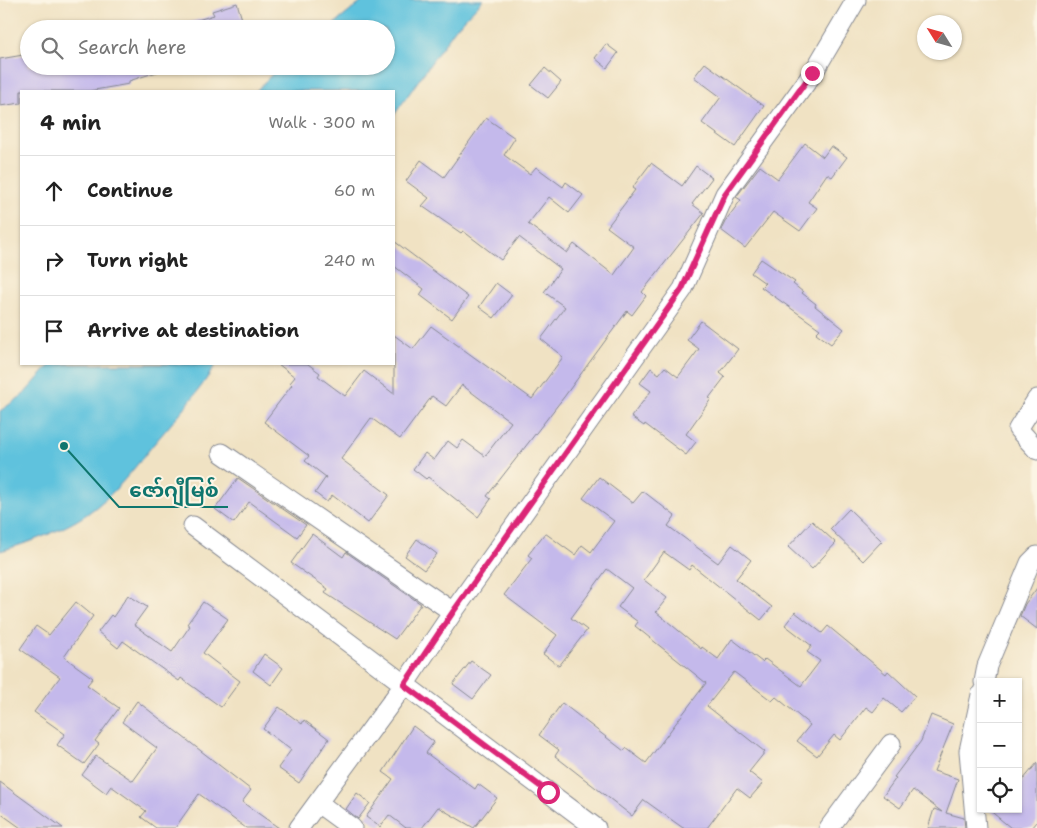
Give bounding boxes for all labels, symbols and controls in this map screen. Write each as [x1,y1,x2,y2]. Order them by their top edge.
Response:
north arrow [917,15,962,60]
search box [20,20,395,75]
icon: search [38,34,66,62]
text: Search here [78,35,187,60]
route end [801,62,824,85]
text: 4 min [40,109,101,137]
text: Walk · 300 m [268,112,375,133]
icon: ahead [40,177,68,205]
text: Continue [87,178,173,203]
text: 60 m [334,180,375,201]
icon: right [40,247,68,275]
text: Turn right [87,248,188,273]
text: 240 m [323,250,375,271]
icon: arrive [40,317,68,345]
text: Arrive at destination [87,318,299,343]
callout: ဇော်ဂျီမြစ် [119,472,228,507]
text: ဇော်ဂျီမြစ် [129,477,219,507]
map controls [977,678,1022,813]
button: + [977,678,1022,723]
button: − [977,723,1022,768]
button: locate [977,768,1022,813]
route start [537,781,560,804]

